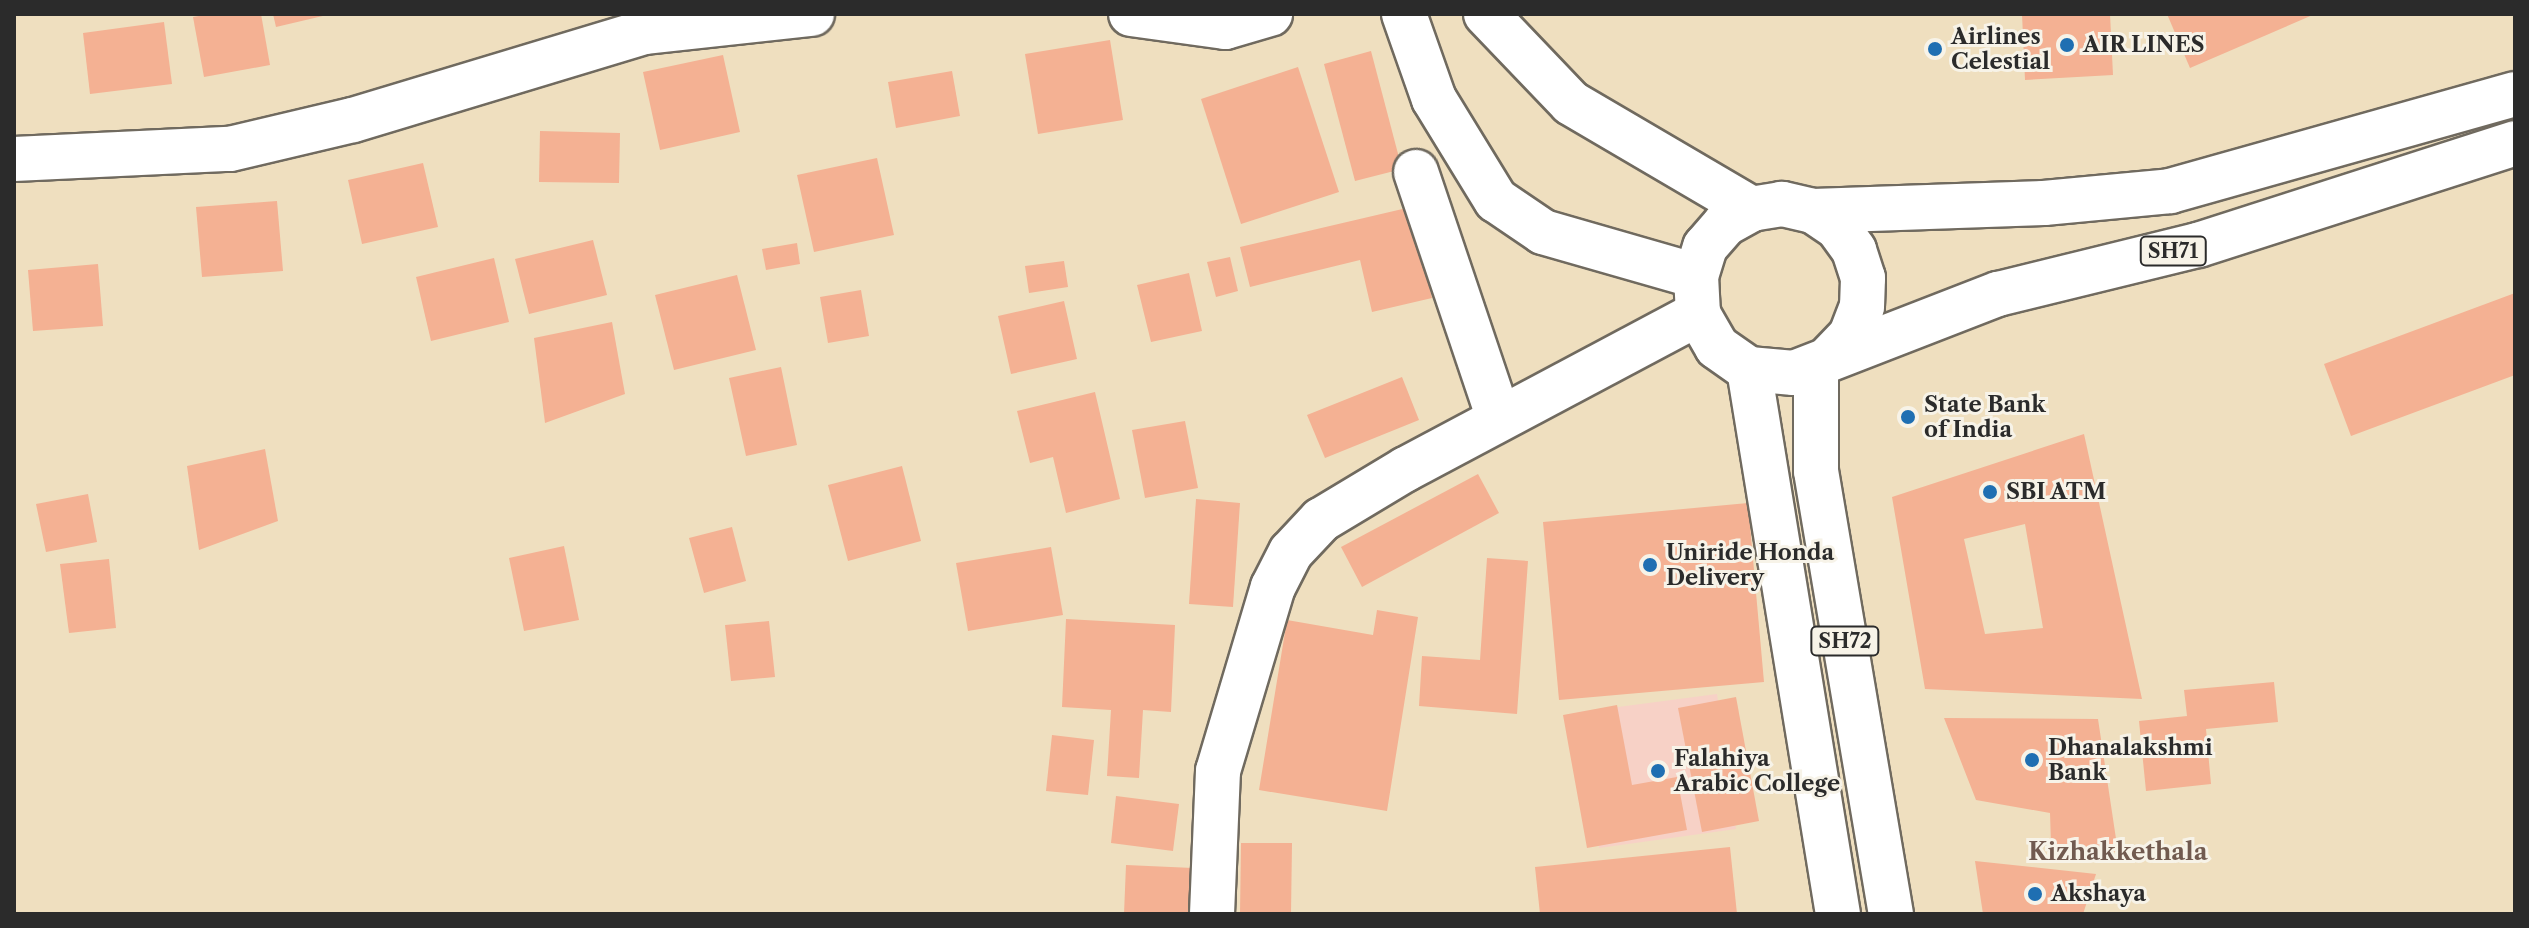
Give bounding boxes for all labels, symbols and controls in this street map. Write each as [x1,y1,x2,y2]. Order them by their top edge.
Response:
place label: Airlines Celestial [1951,23,2050,74]
place label: AIR LINES [2083,32,2205,58]
marker: AIR LINES [2058,36,2076,54]
marker: Airlines Celestial [1926,40,1944,58]
road number: SH71 [2139,235,2207,267]
place label: State Bank of India [1924,391,2046,442]
marker: State Bank of India [1899,408,1917,426]
place label: SBI ATM [2006,479,2107,505]
marker: SBI ATM [1981,483,1999,501]
place label: Uniride Honda Delivery [1666,539,1834,590]
marker: Uniride Honda Delivery [1641,556,1659,574]
road number: SH72 [1809,625,1881,657]
place label: Dhanalakshmi Bank [2048,734,2213,786]
place label: Falahiya Arabic College [1674,745,1840,796]
marker: Dhanalakshmi Bank [2023,751,2041,769]
marker: Falahiya Arabic College [1649,762,1667,780]
district label: Kizhakkethala [2028,838,2208,866]
place label: Akshaya [2051,881,2146,907]
marker: Akshaya [2026,885,2044,903]

